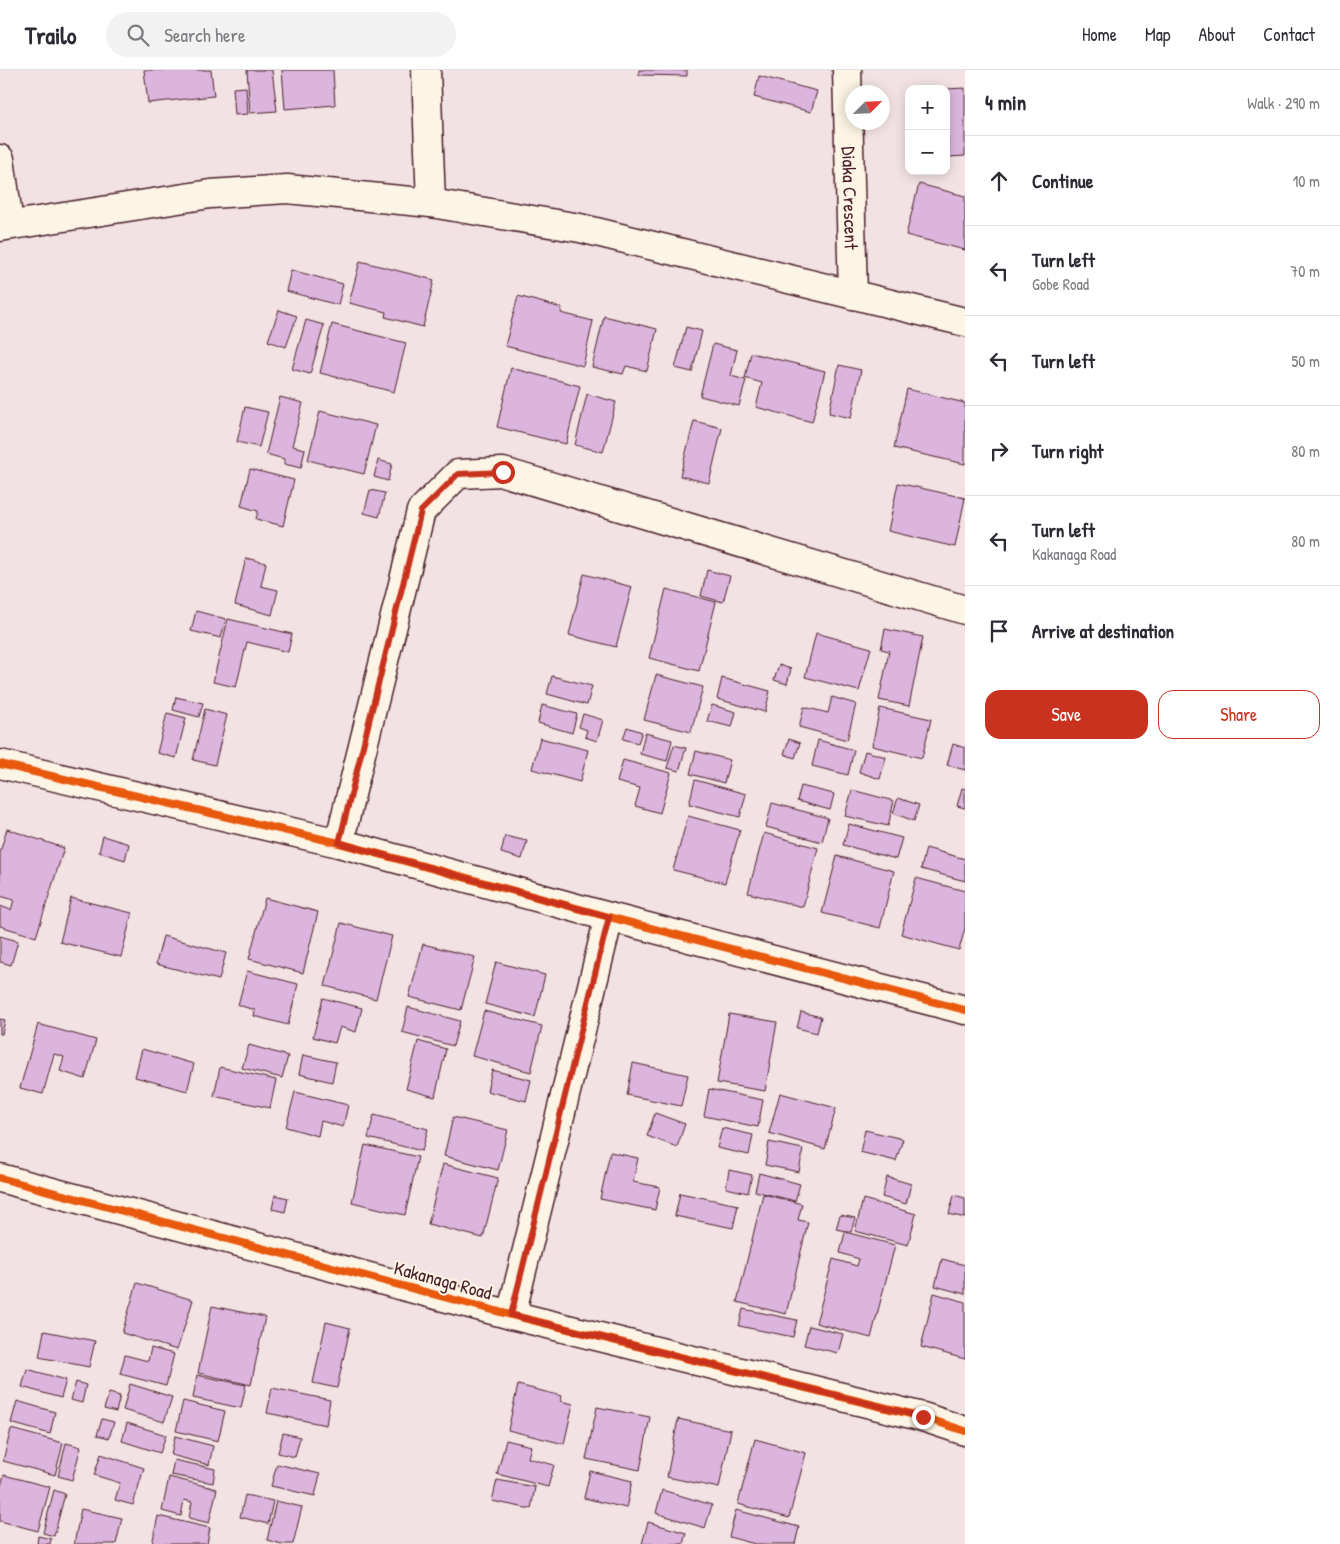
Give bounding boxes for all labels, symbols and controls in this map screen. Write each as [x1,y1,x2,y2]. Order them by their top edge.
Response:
search box [106,12,456,57]
text: Trailo [25,19,76,51]
icon: search [124,21,152,49]
text: Search here [164,22,246,48]
text: Home [1082,22,1117,47]
text: Map [1145,22,1170,47]
text: About [1198,22,1235,47]
text: Contact [1263,22,1315,47]
north arrow [845,85,890,130]
map controls [905,85,950,175]
button: + [905,85,950,130]
text: 4 min [985,88,1026,117]
text: Walk · 290 m [1247,92,1320,114]
button: − [905,130,950,175]
street label: Diaka Crescent [836,146,865,250]
icon: ahead [985,167,1013,195]
text: Continue [1032,168,1093,194]
text: 10 m [1292,170,1320,192]
text: Turn left [1032,247,1095,273]
icon: left [985,257,1013,285]
text: 70 m [1290,260,1320,282]
text: Gobe Road [1032,273,1089,295]
icon: left [985,347,1013,375]
text: Turn left [1032,348,1095,374]
text: 50 m [1292,350,1320,372]
icon: right [985,437,1013,465]
text: Turn right [1032,438,1103,464]
text: 80 m [1291,440,1320,462]
route start [492,461,515,484]
text: Turn left [1032,517,1095,543]
icon: left [985,527,1013,555]
text: 80 m [1291,530,1320,552]
text: Kakanaga Road [1032,543,1116,565]
icon: arrive [985,617,1013,645]
text: Arrive at destination [1032,618,1174,644]
button: Save [985,690,1148,739]
button: Share [1158,690,1320,739]
street label: Kakanaga Road [391,1254,495,1306]
route end [912,1406,935,1429]

